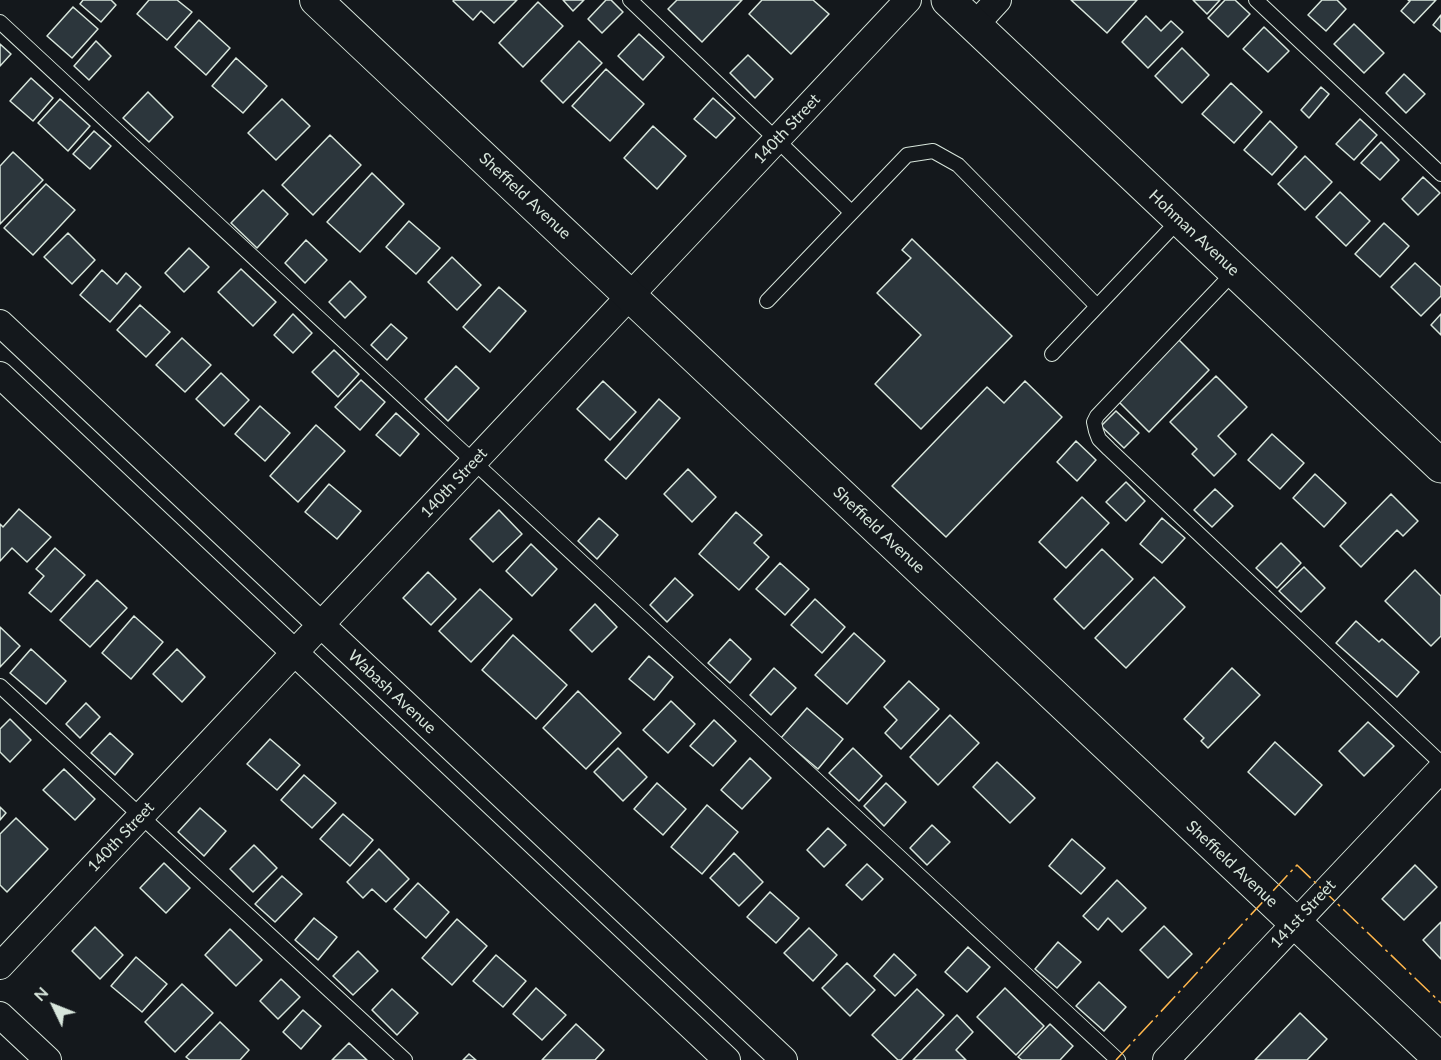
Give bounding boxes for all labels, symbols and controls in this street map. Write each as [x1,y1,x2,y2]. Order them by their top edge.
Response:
street label: 140th Street [750,90,824,168]
street label: Sheffield Avenue [475,149,575,243]
street label: Hohman Avenue [1145,186,1243,280]
street label: 140th Street [417,444,491,522]
street label: Sheffield Avenue [829,483,929,577]
street label: Wabash Avenue [344,646,440,738]
street label: 140th Street [84,798,158,876]
street label: Sheffield Avenue [1182,817,1282,911]
street label: 141st Street [1266,876,1340,952]
north arrow [24,976,84,1036]
text: N [29,982,52,1004]

